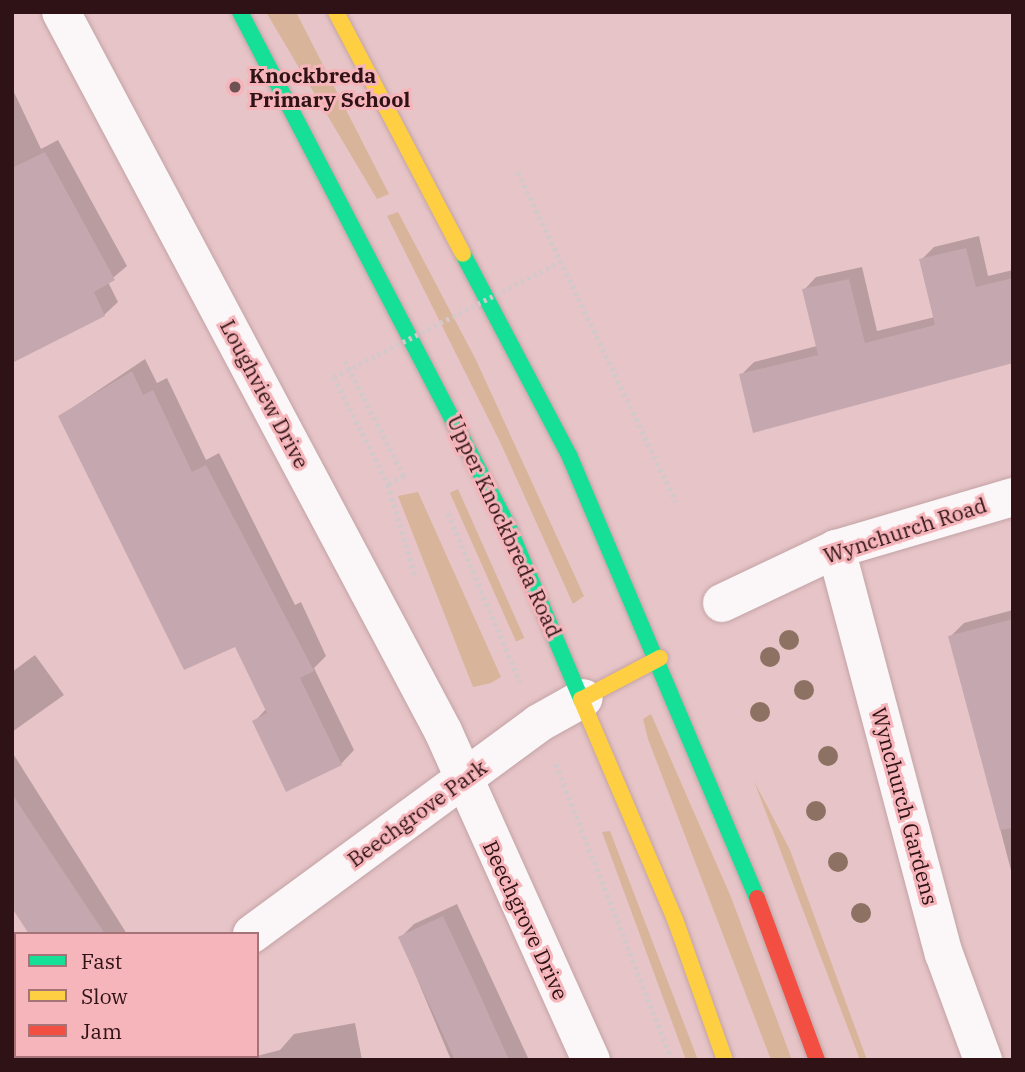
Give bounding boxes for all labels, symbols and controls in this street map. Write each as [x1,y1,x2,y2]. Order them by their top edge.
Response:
place label: Knockbreda Primary School [249,62,410,112]
marker: Knockbreda Primary School [227,79,243,95]
street label: Loughview Drive [215,315,315,473]
street label: Upper Knockbreda Road [442,411,568,641]
street label: Wynchurch Road [820,492,990,568]
street label: Wynchurch Gardens [866,704,944,908]
street label: Beechgrove Park [343,754,491,872]
street label: Beechgrove Drive [478,836,574,1004]
legend [14,932,259,1058]
text: Fast [81,947,122,975]
text: Slow [81,982,128,1010]
text: Jam [81,1017,122,1045]

